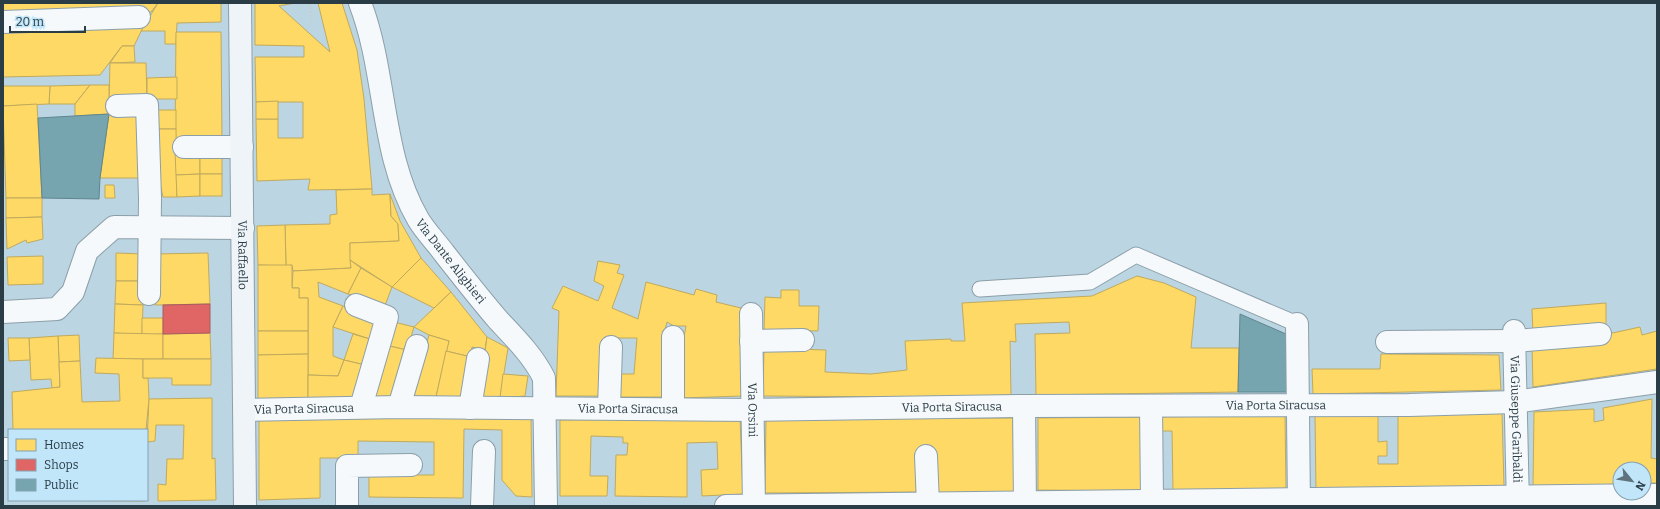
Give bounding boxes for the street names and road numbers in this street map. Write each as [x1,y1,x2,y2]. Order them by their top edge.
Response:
street label: Via Dante Alighieri [413,216,489,307]
street label: Via Raffaello [235,220,250,290]
street label: Via Giuseppe Garibaldi [1508,355,1524,483]
street label: Via Orsini [745,383,760,438]
street label: Via Porta Siracusa [1226,398,1326,412]
street label: Via Porta Siracusa [902,399,1003,415]
street label: Via Porta Siracusa [254,401,355,417]
street label: Via Porta Siracusa [578,402,679,416]

